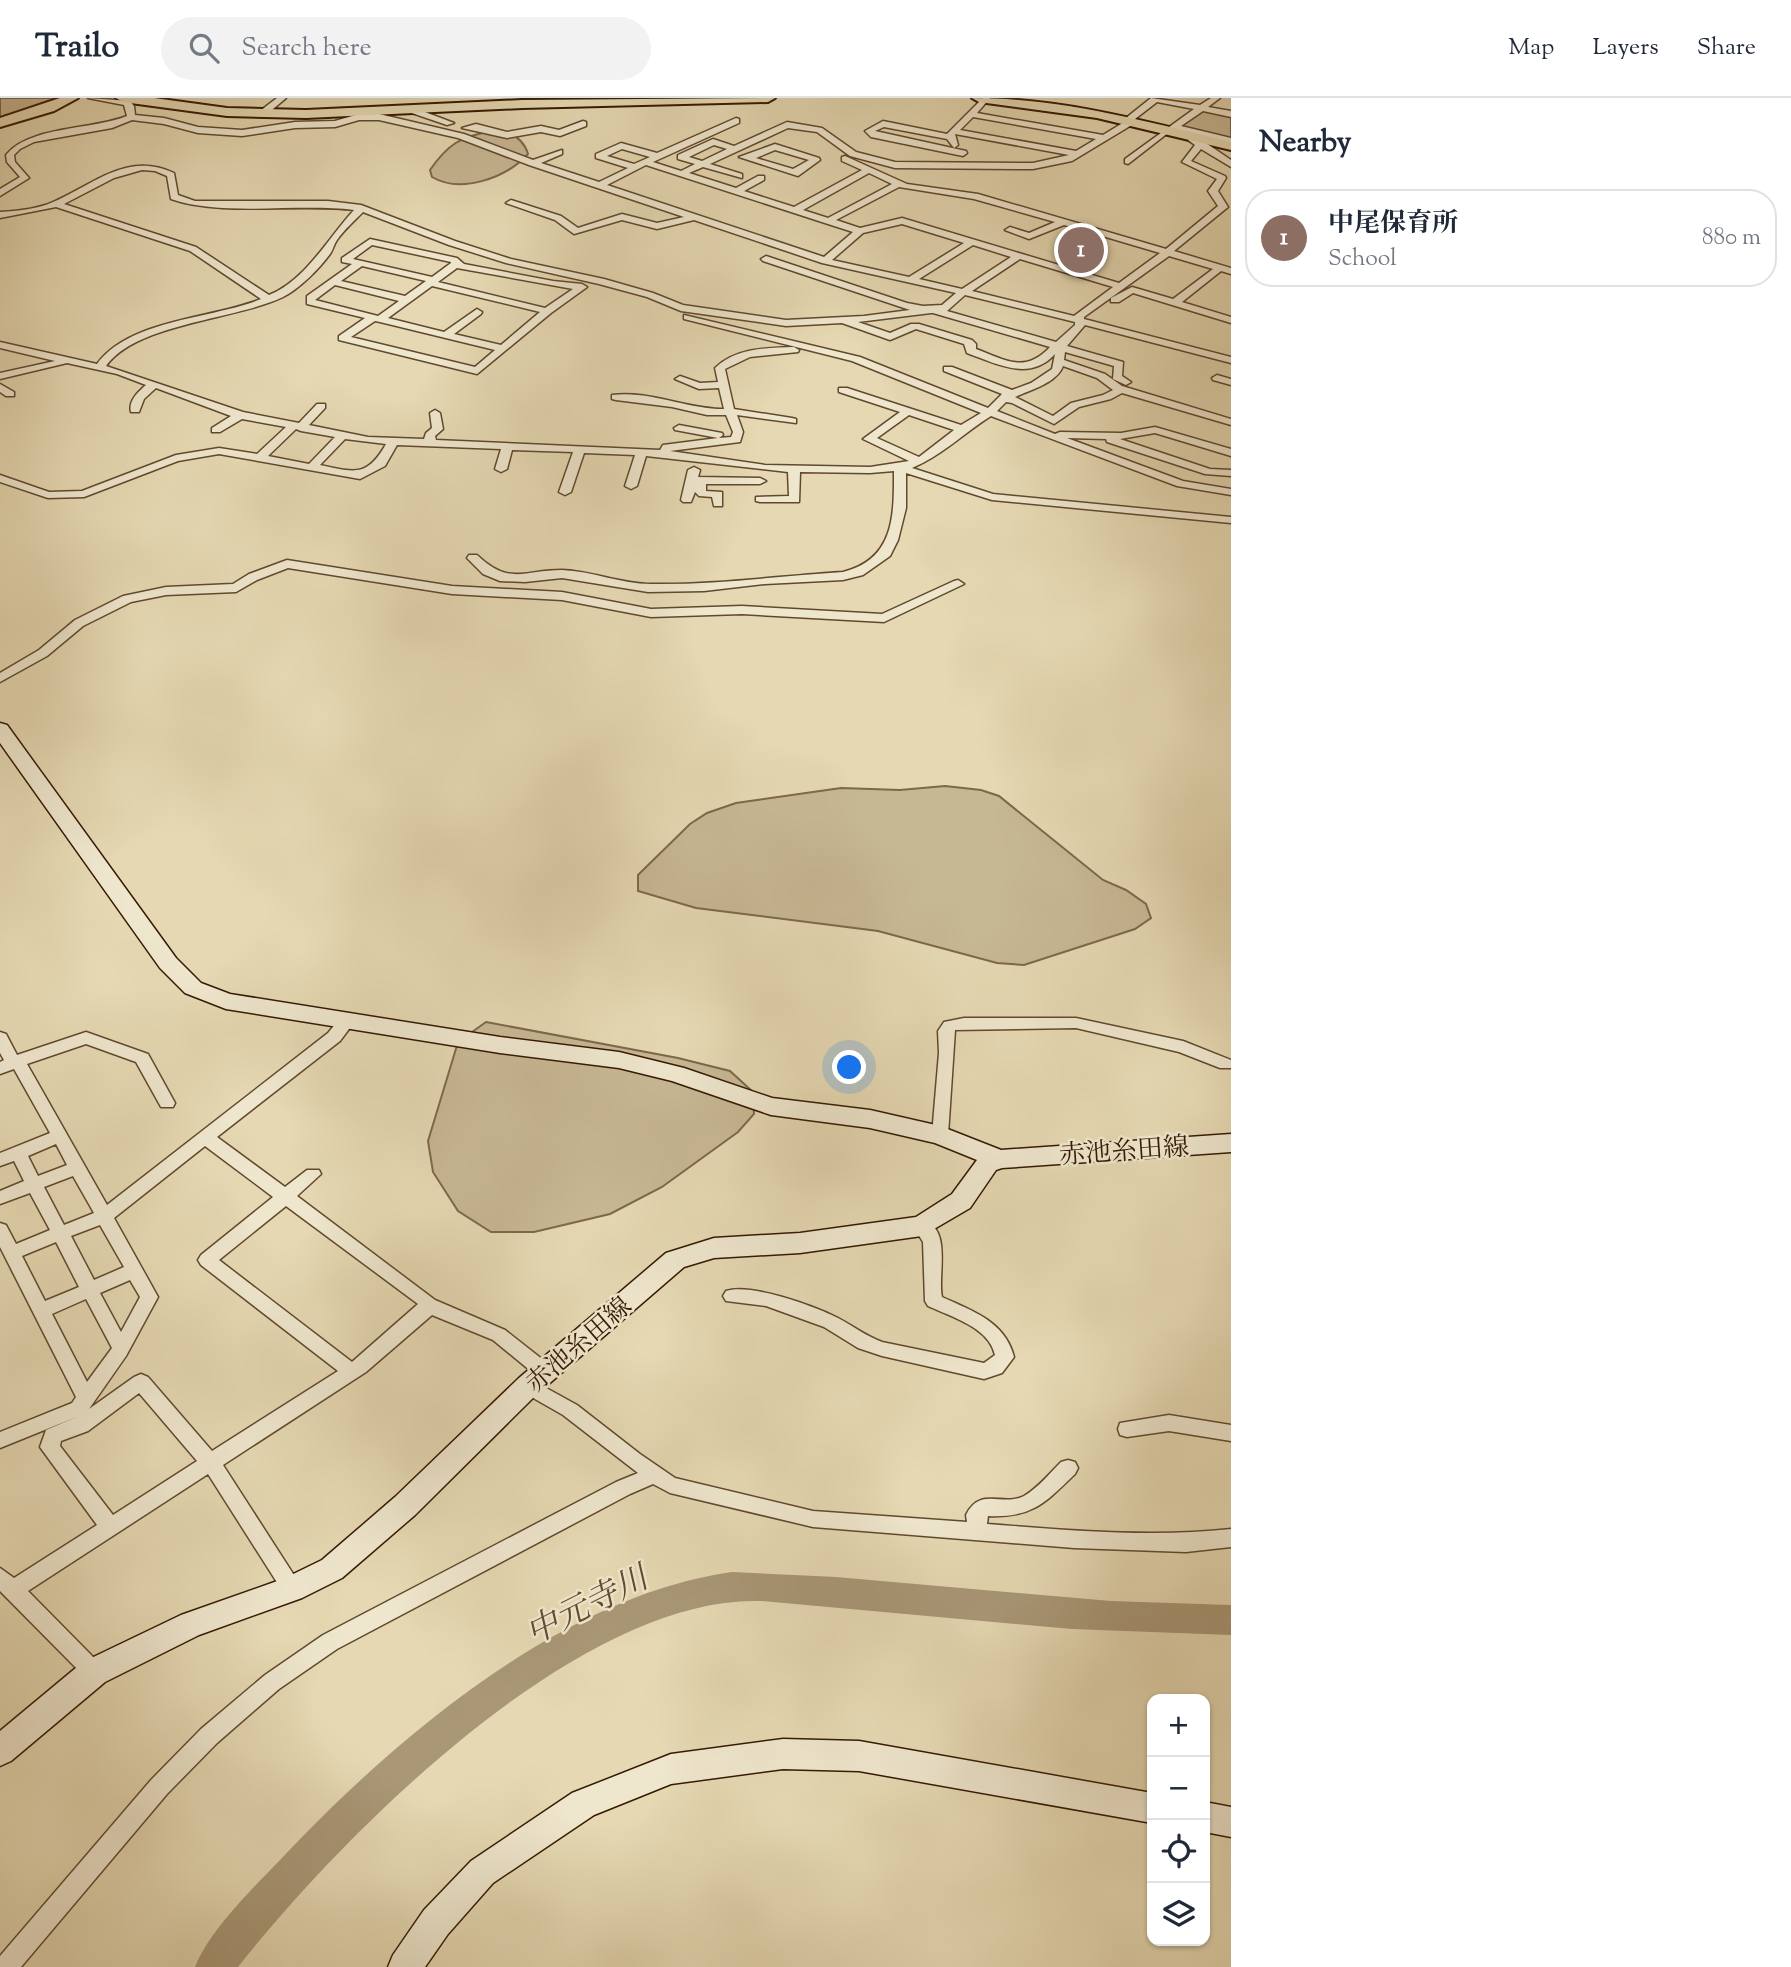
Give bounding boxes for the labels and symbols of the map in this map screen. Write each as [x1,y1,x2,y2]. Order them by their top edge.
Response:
pin: 1 [1058,224,1104,276]
your location [832,1050,866,1084]
street label: 赤池糸田線 [1058,1130,1190,1175]
street label: 赤池糸田線 [518,1289,641,1402]
water label: 中元寺川 [518,1555,660,1659]

